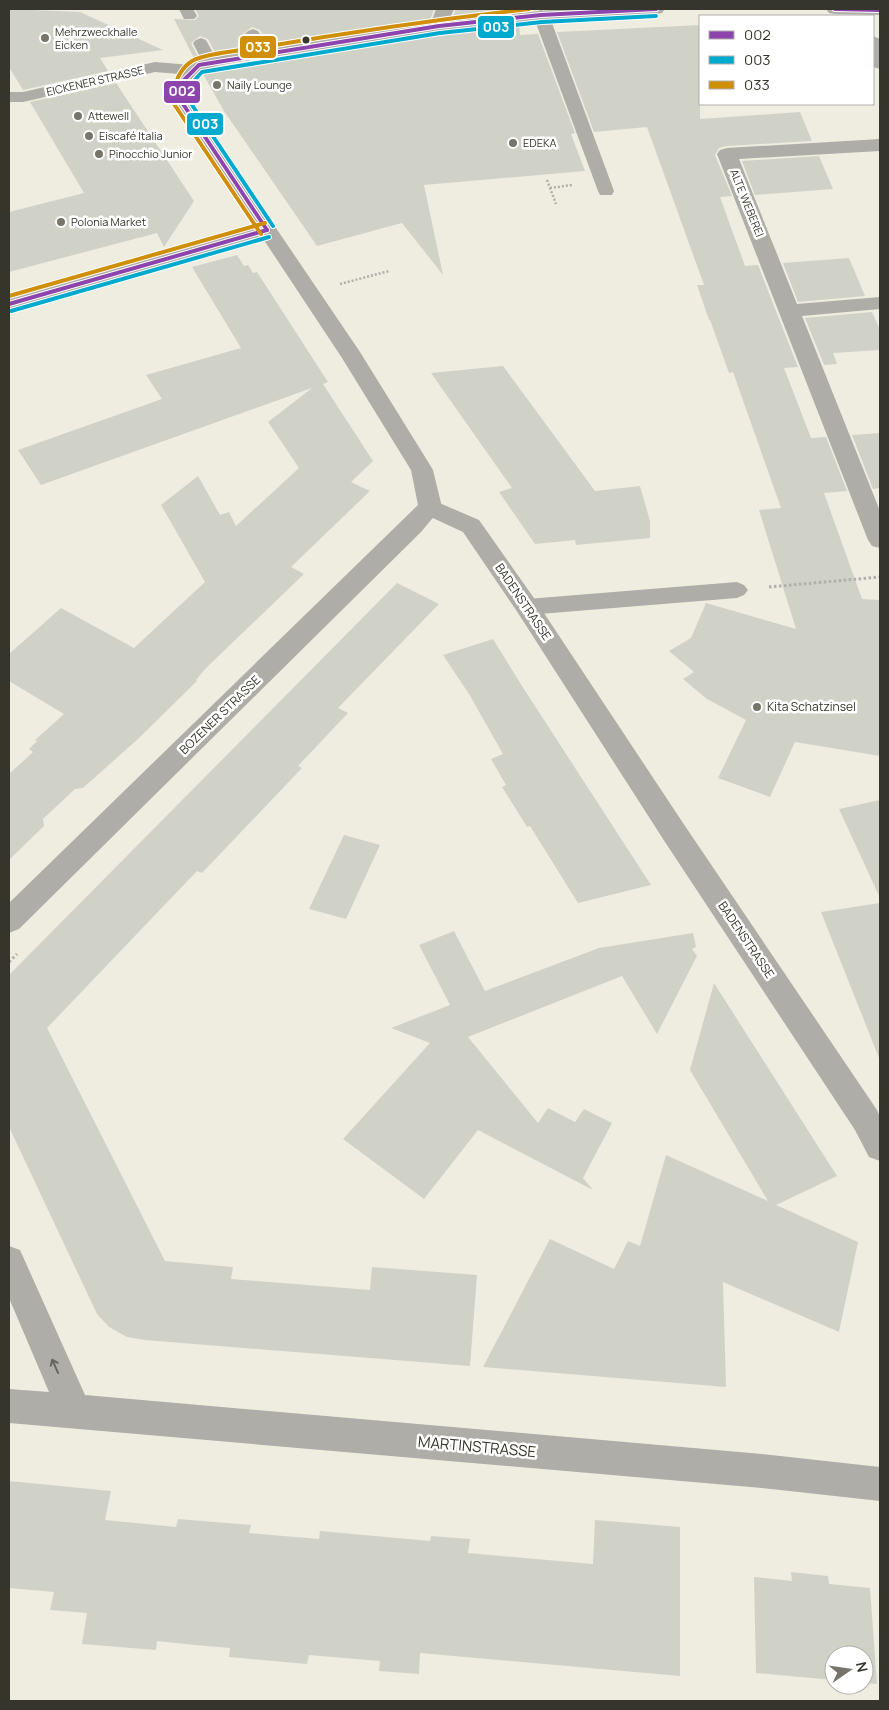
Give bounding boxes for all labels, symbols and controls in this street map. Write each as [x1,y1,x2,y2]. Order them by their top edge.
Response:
line badge: 003 [477,15,515,39]
legend [699,15,874,105]
text: 003 [483,17,509,36]
place label: Mehrzweckhalle Eicken [55,24,138,52]
text: 002 [744,24,771,45]
marker: Mehrzweckhalle Eicken [39,32,51,44]
line badge: 033 [239,35,277,59]
unlabelled marker [301,35,311,45]
text: 033 [245,37,271,56]
text: 003 [744,49,771,70]
street label: EICKENER STRASSE [45,62,145,99]
text: 033 [744,74,770,95]
place label: Naily Lounge [227,77,292,92]
marker: Naily Lounge [211,79,223,91]
line badge: 002 [163,80,201,104]
text: 002 [169,81,195,100]
place label: Attewell [88,108,129,123]
marker: Attewell [72,110,84,122]
line badge: 003 [186,112,224,136]
text: 003 [192,114,218,133]
place label: Eiscafé Italia [99,128,163,143]
marker: Eiscafé Italia [83,130,95,142]
place label: EDEKA [523,135,556,150]
marker: EDEKA [507,137,519,149]
place label: Pinocchio Junior [109,146,192,161]
marker: Pinocchio Junior [93,148,105,160]
street label: ALTE WEBEREI [727,167,768,239]
place label: Polonia Market [71,214,146,229]
marker: Polonia Market [55,216,67,228]
street label: BADENSTRASSE [491,560,556,644]
street label: BOZENER STRASSE [175,671,264,758]
place label: Kita Schatzinsel [767,698,856,715]
marker: Kita Schatzinsel [751,701,763,713]
street label: BADENSTRASSE [714,898,779,982]
one-way arrow [49,1359,59,1374]
street label: MARTINSTRASSE [417,1431,537,1462]
north arrow [824,1645,874,1695]
text: N [852,1660,873,1674]

